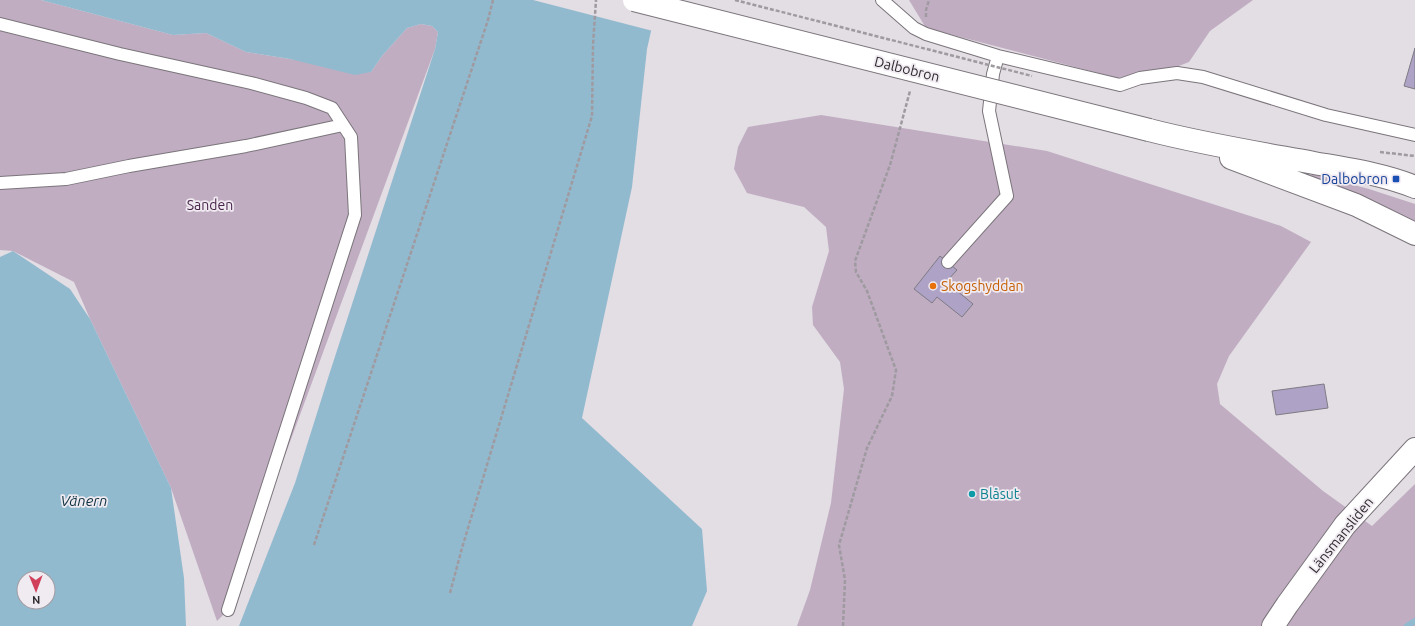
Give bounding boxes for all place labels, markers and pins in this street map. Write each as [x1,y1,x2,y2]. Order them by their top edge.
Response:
place label: Dalbobron [1321,171,1388,187]
marker: Dalbobron [1391,174,1401,184]
place label: Skogshyddan [941,278,1024,294]
marker: Skogshyddan [928,281,938,291]
place label: Blåsut [980,486,1020,502]
marker: Blåsut [967,489,977,499]

